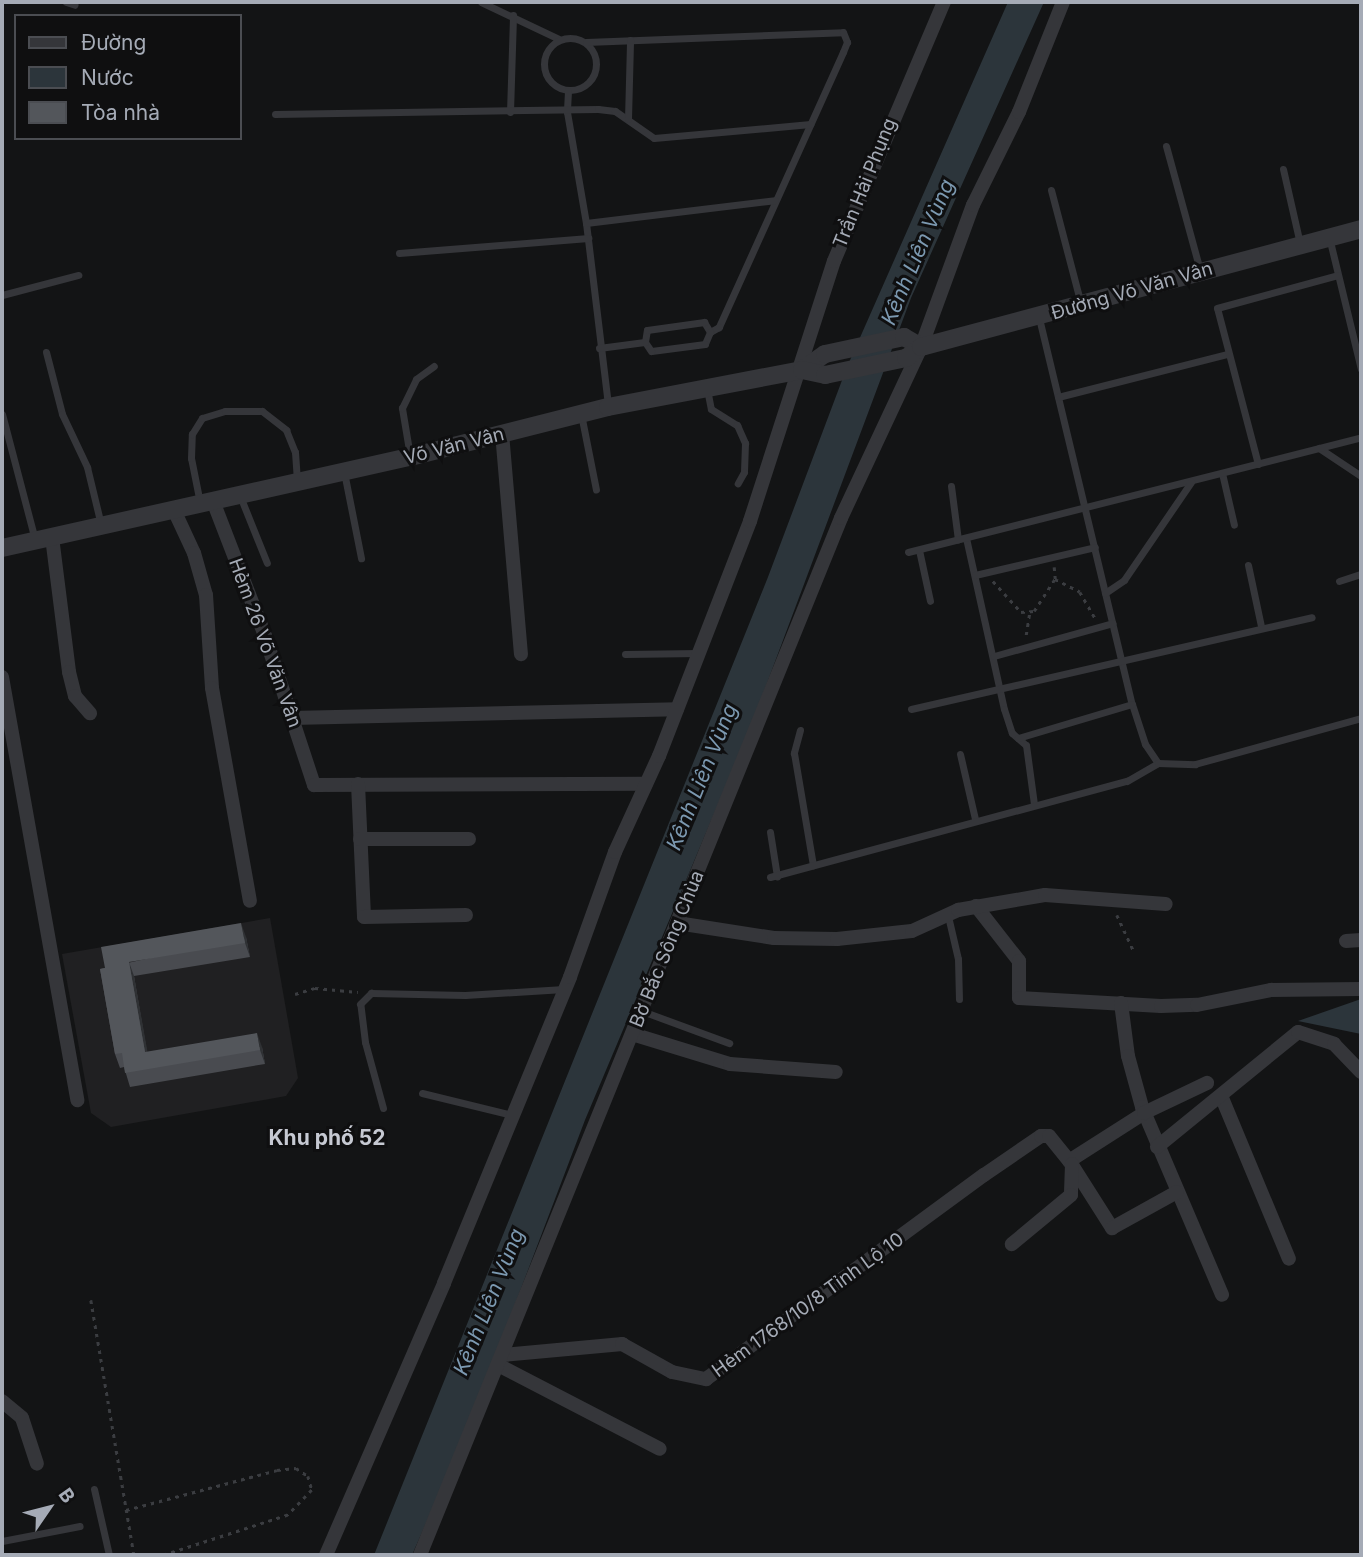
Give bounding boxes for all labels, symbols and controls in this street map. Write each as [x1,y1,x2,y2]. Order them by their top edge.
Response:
legend [14,14,242,140]
text: Đường [81,30,146,55]
text: Nước [81,65,134,90]
text: Tòa nhà [81,100,160,125]
street label: Trần Hải Phụng [829,115,901,251]
water label: Kênh Liên Vùng [876,175,960,329]
street label: Đường Võ Văn Vân [1049,257,1215,325]
street label: Võ Văn Vân [402,423,506,469]
street label: Hẻm 26 Võ Văn Vân [224,555,306,731]
water label: Kênh Liên Vùng [661,700,743,854]
street label: Bờ Bắc Sông Chùa [625,867,709,1031]
district label: Khu phố 52 [268,1125,386,1151]
water label: Kênh Liên Vùng [448,1225,530,1379]
street label: Hẻm 1768/10/8 Tỉnh Lộ 10 [708,1228,908,1382]
north arrow [14,1473,84,1543]
text: B [54,1484,80,1507]

